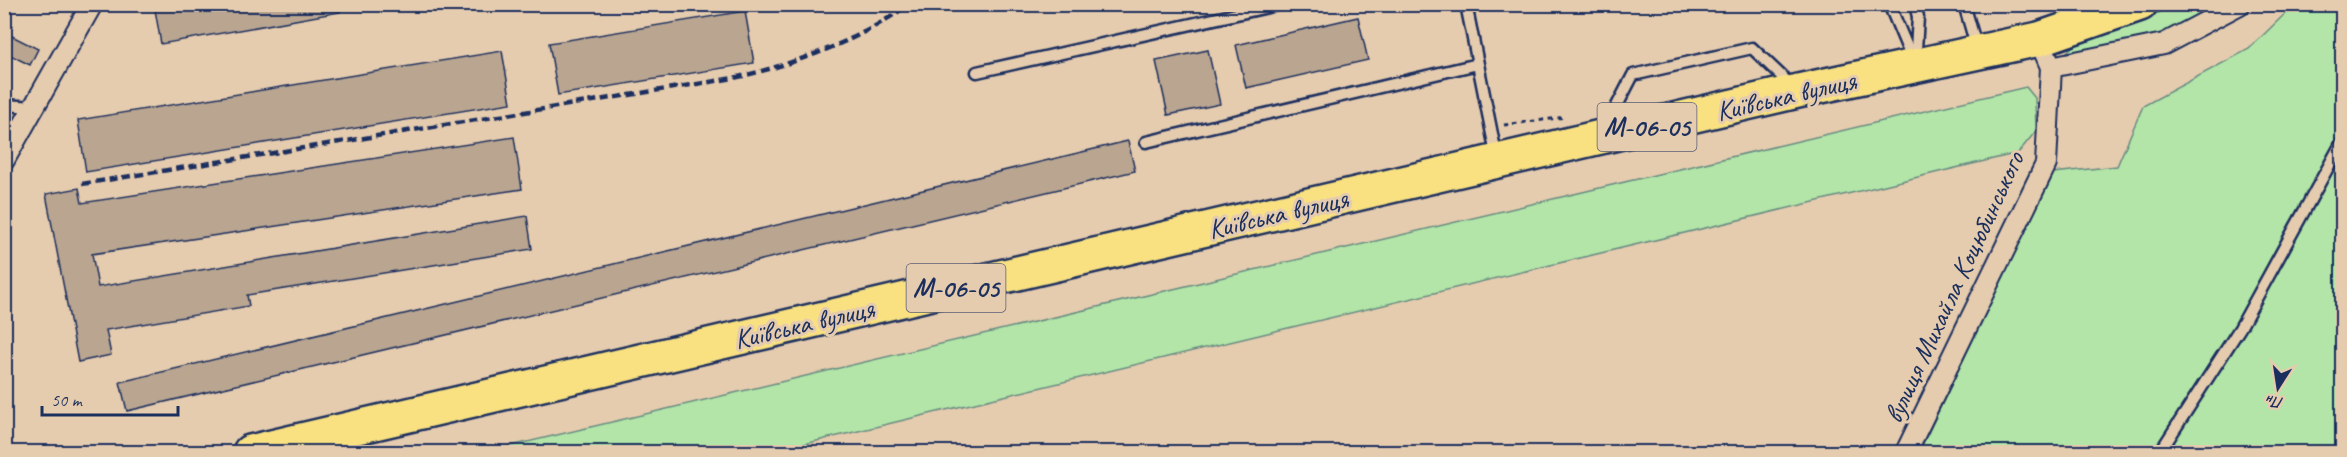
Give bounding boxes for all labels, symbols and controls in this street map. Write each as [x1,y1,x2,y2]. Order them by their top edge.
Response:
street label: Київська вулиця [1713,62,1860,129]
road number: М-06-05 [1598,103,1696,151]
street label: вулиця Михайла Коцюбинського [1875,144,2033,428]
street label: Київська вулиця [1205,180,1352,247]
road number: М-06-05 [906,264,1006,312]
street label: Київська вулиця [731,290,878,357]
north arrow [2248,358,2308,418]
scale bar [42,379,178,417]
text: 50 m [51,389,84,411]
text: Пн [2264,390,2285,413]

